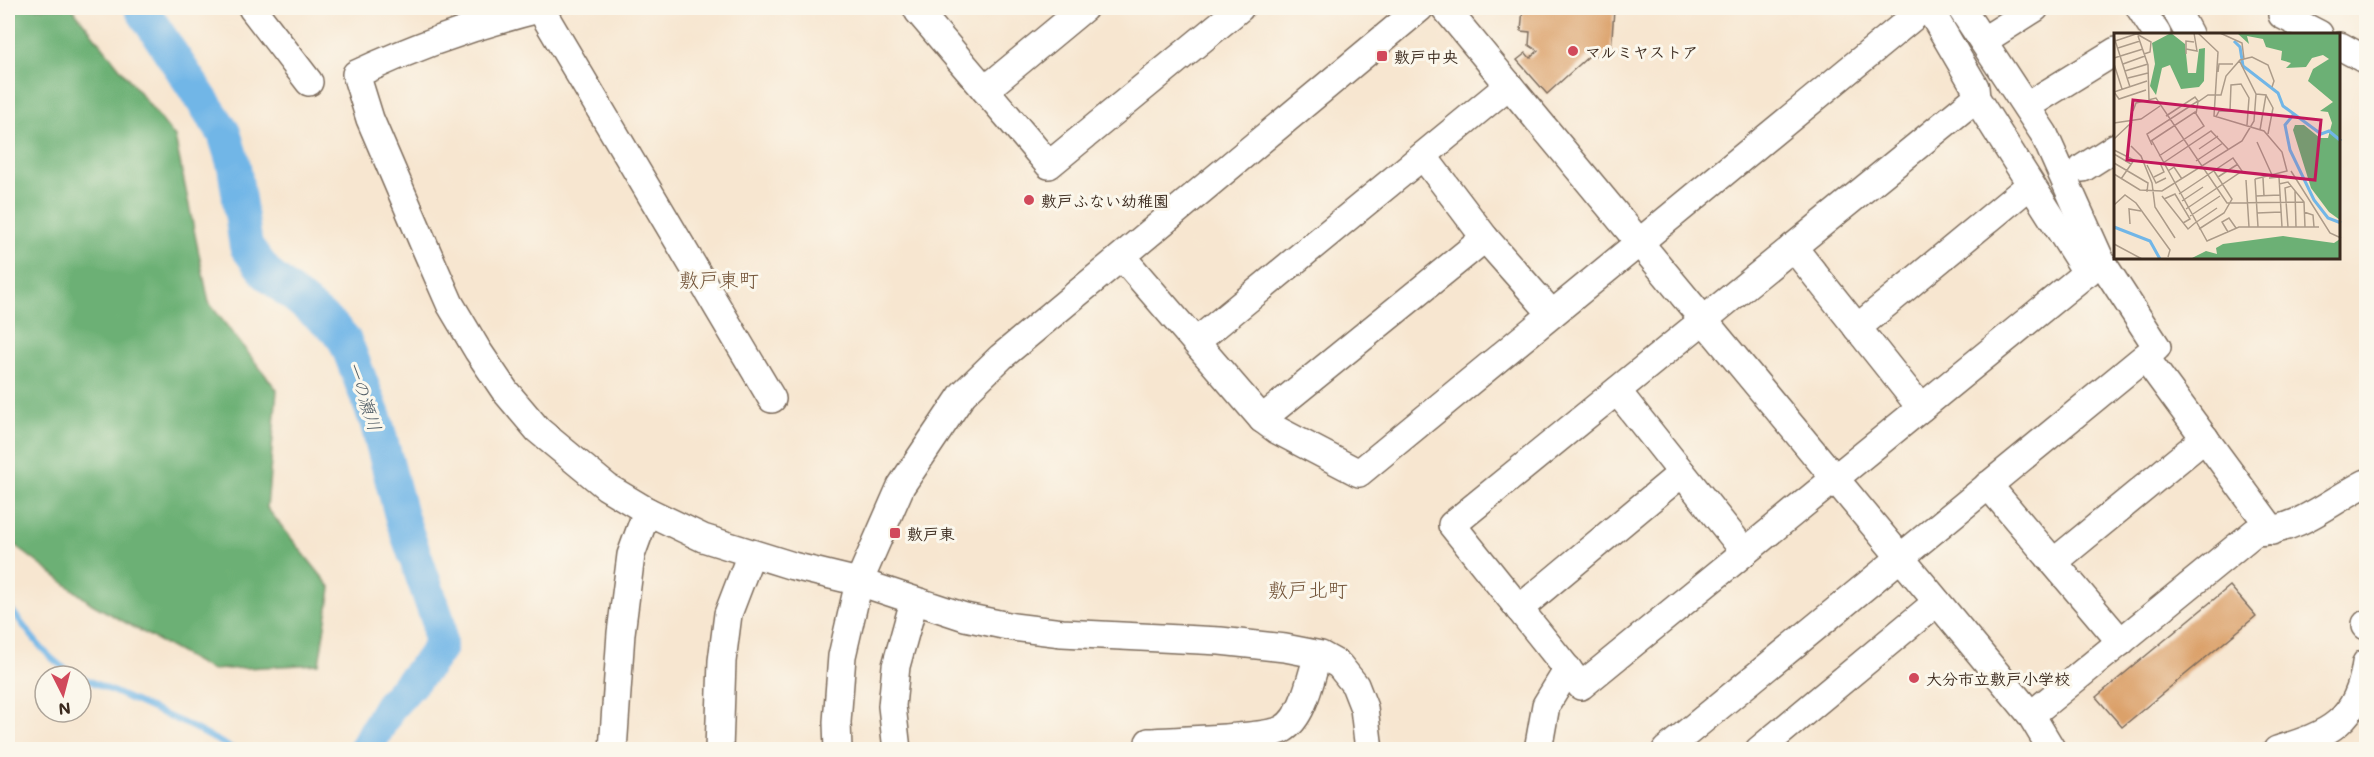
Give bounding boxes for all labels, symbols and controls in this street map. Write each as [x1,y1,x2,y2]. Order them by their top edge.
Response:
inset map [2114,33,2341,260]
place label: マルミヤストア [1585,41,1698,62]
marker: マルミヤストア [1566,44,1580,58]
place label: 敷戸中央 [1394,46,1458,67]
marker: 敷戸中央 [1375,49,1389,63]
place label: 敷戸ふない幼稚園 [1041,190,1169,211]
marker: 敷戸ふない幼稚園 [1022,193,1036,207]
district label: 敷戸東町 [679,266,759,292]
water label: 一の瀬川 [342,358,388,434]
place label: 敷戸東 [907,523,955,544]
marker: 敷戸東 [888,526,902,540]
district label: 敷戸北町 [1268,576,1348,602]
north arrow [33,664,93,724]
place label: 大分市立敷戸小学校 [1926,668,2070,689]
marker: 大分市立敷戸小学校 [1907,671,1921,685]
text: N [57,698,72,720]

